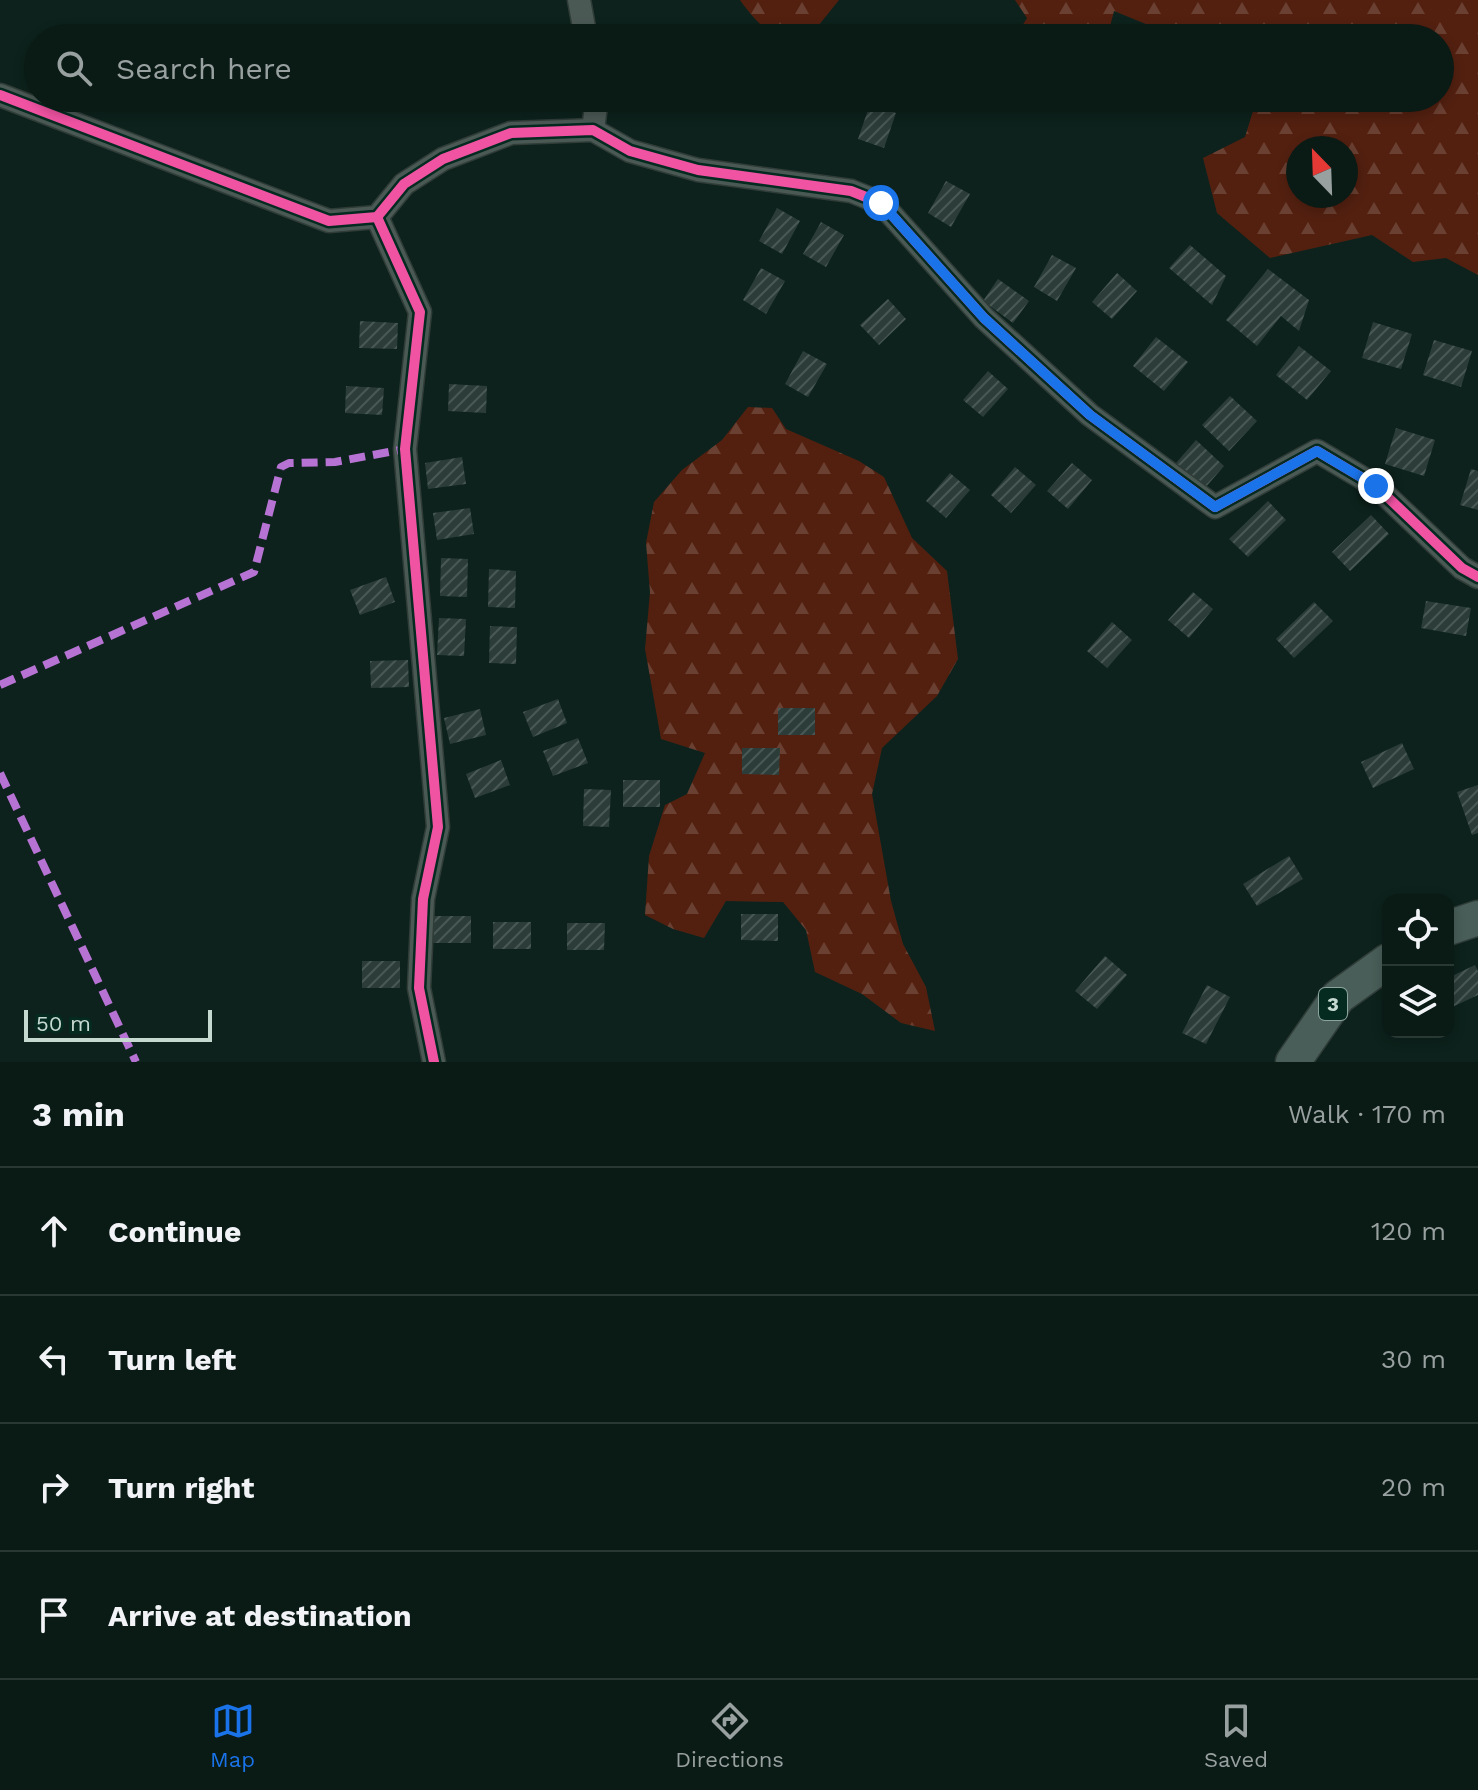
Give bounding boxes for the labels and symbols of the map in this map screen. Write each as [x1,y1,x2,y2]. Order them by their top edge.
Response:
north arrow [1286,136,1358,208]
route start [863,185,899,221]
route end [1358,468,1394,504]
road number: 3 [1319,988,1347,1020]
scale bar [24,1006,212,1042]

